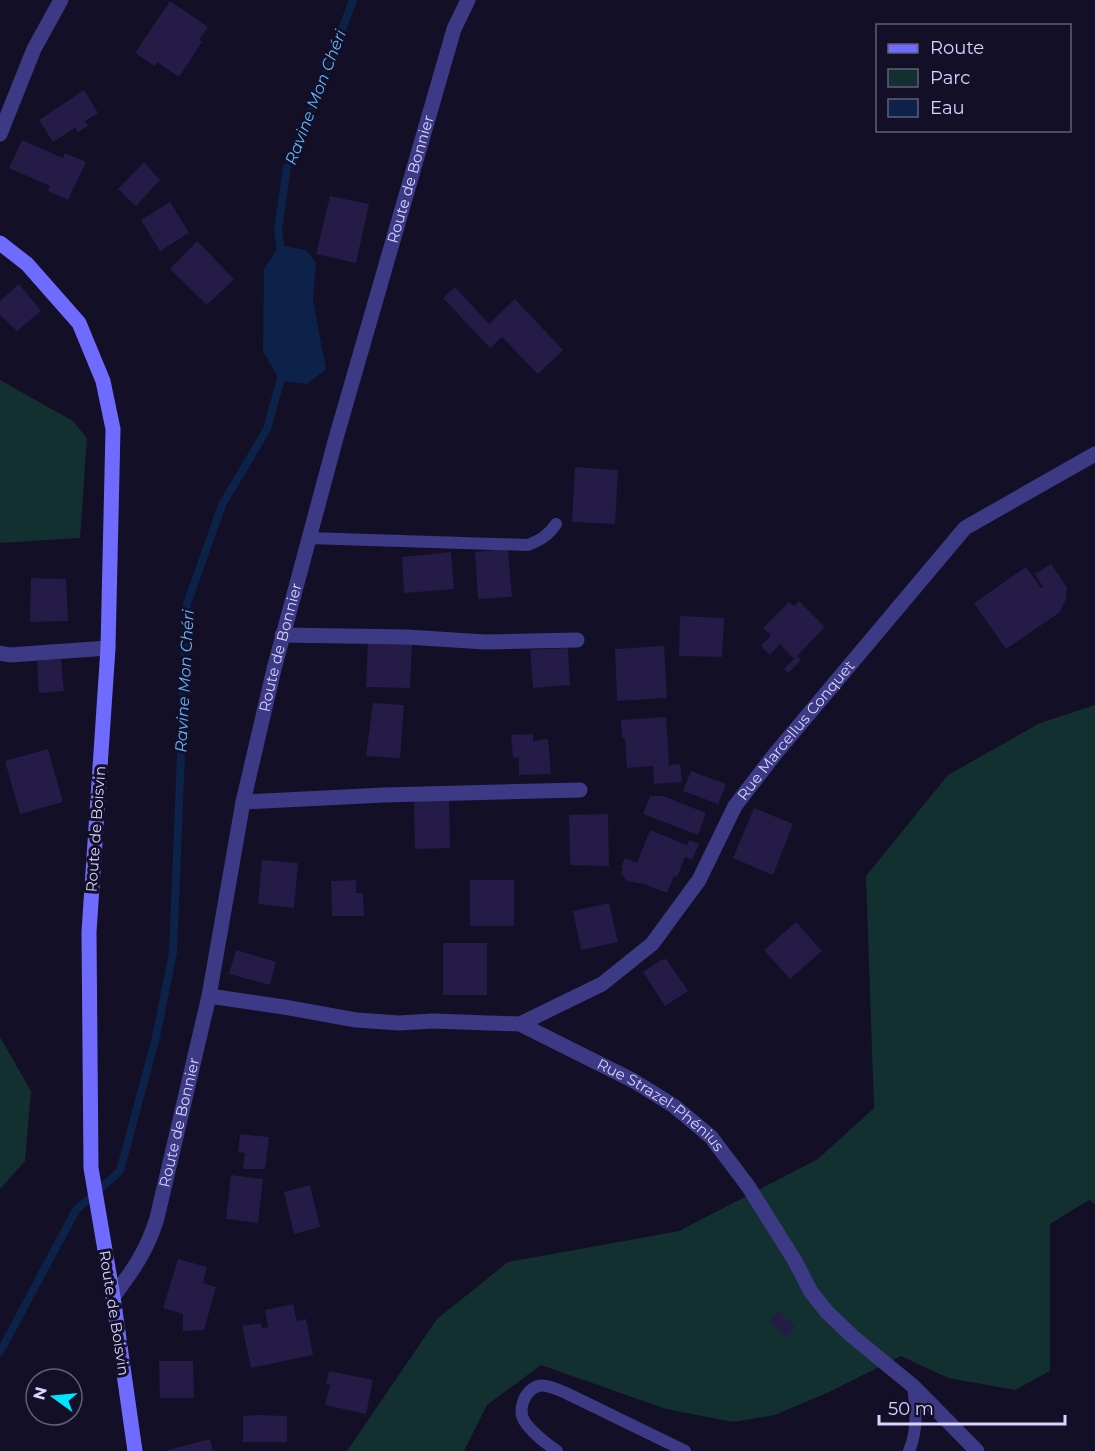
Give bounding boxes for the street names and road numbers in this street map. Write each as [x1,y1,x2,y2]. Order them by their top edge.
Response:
street label: Route de Bonnier [383,113,438,245]
street label: Route de Bonnier [254,581,306,714]
street label: Rue Marcellus Conquet [733,657,858,804]
street label: Route de Boisvin [82,765,109,893]
street label: Rue Strazel-Phénius [594,1054,728,1155]
street label: Route de Bonnier [155,1056,203,1189]
street label: Route de Boisvin [95,1249,134,1377]

